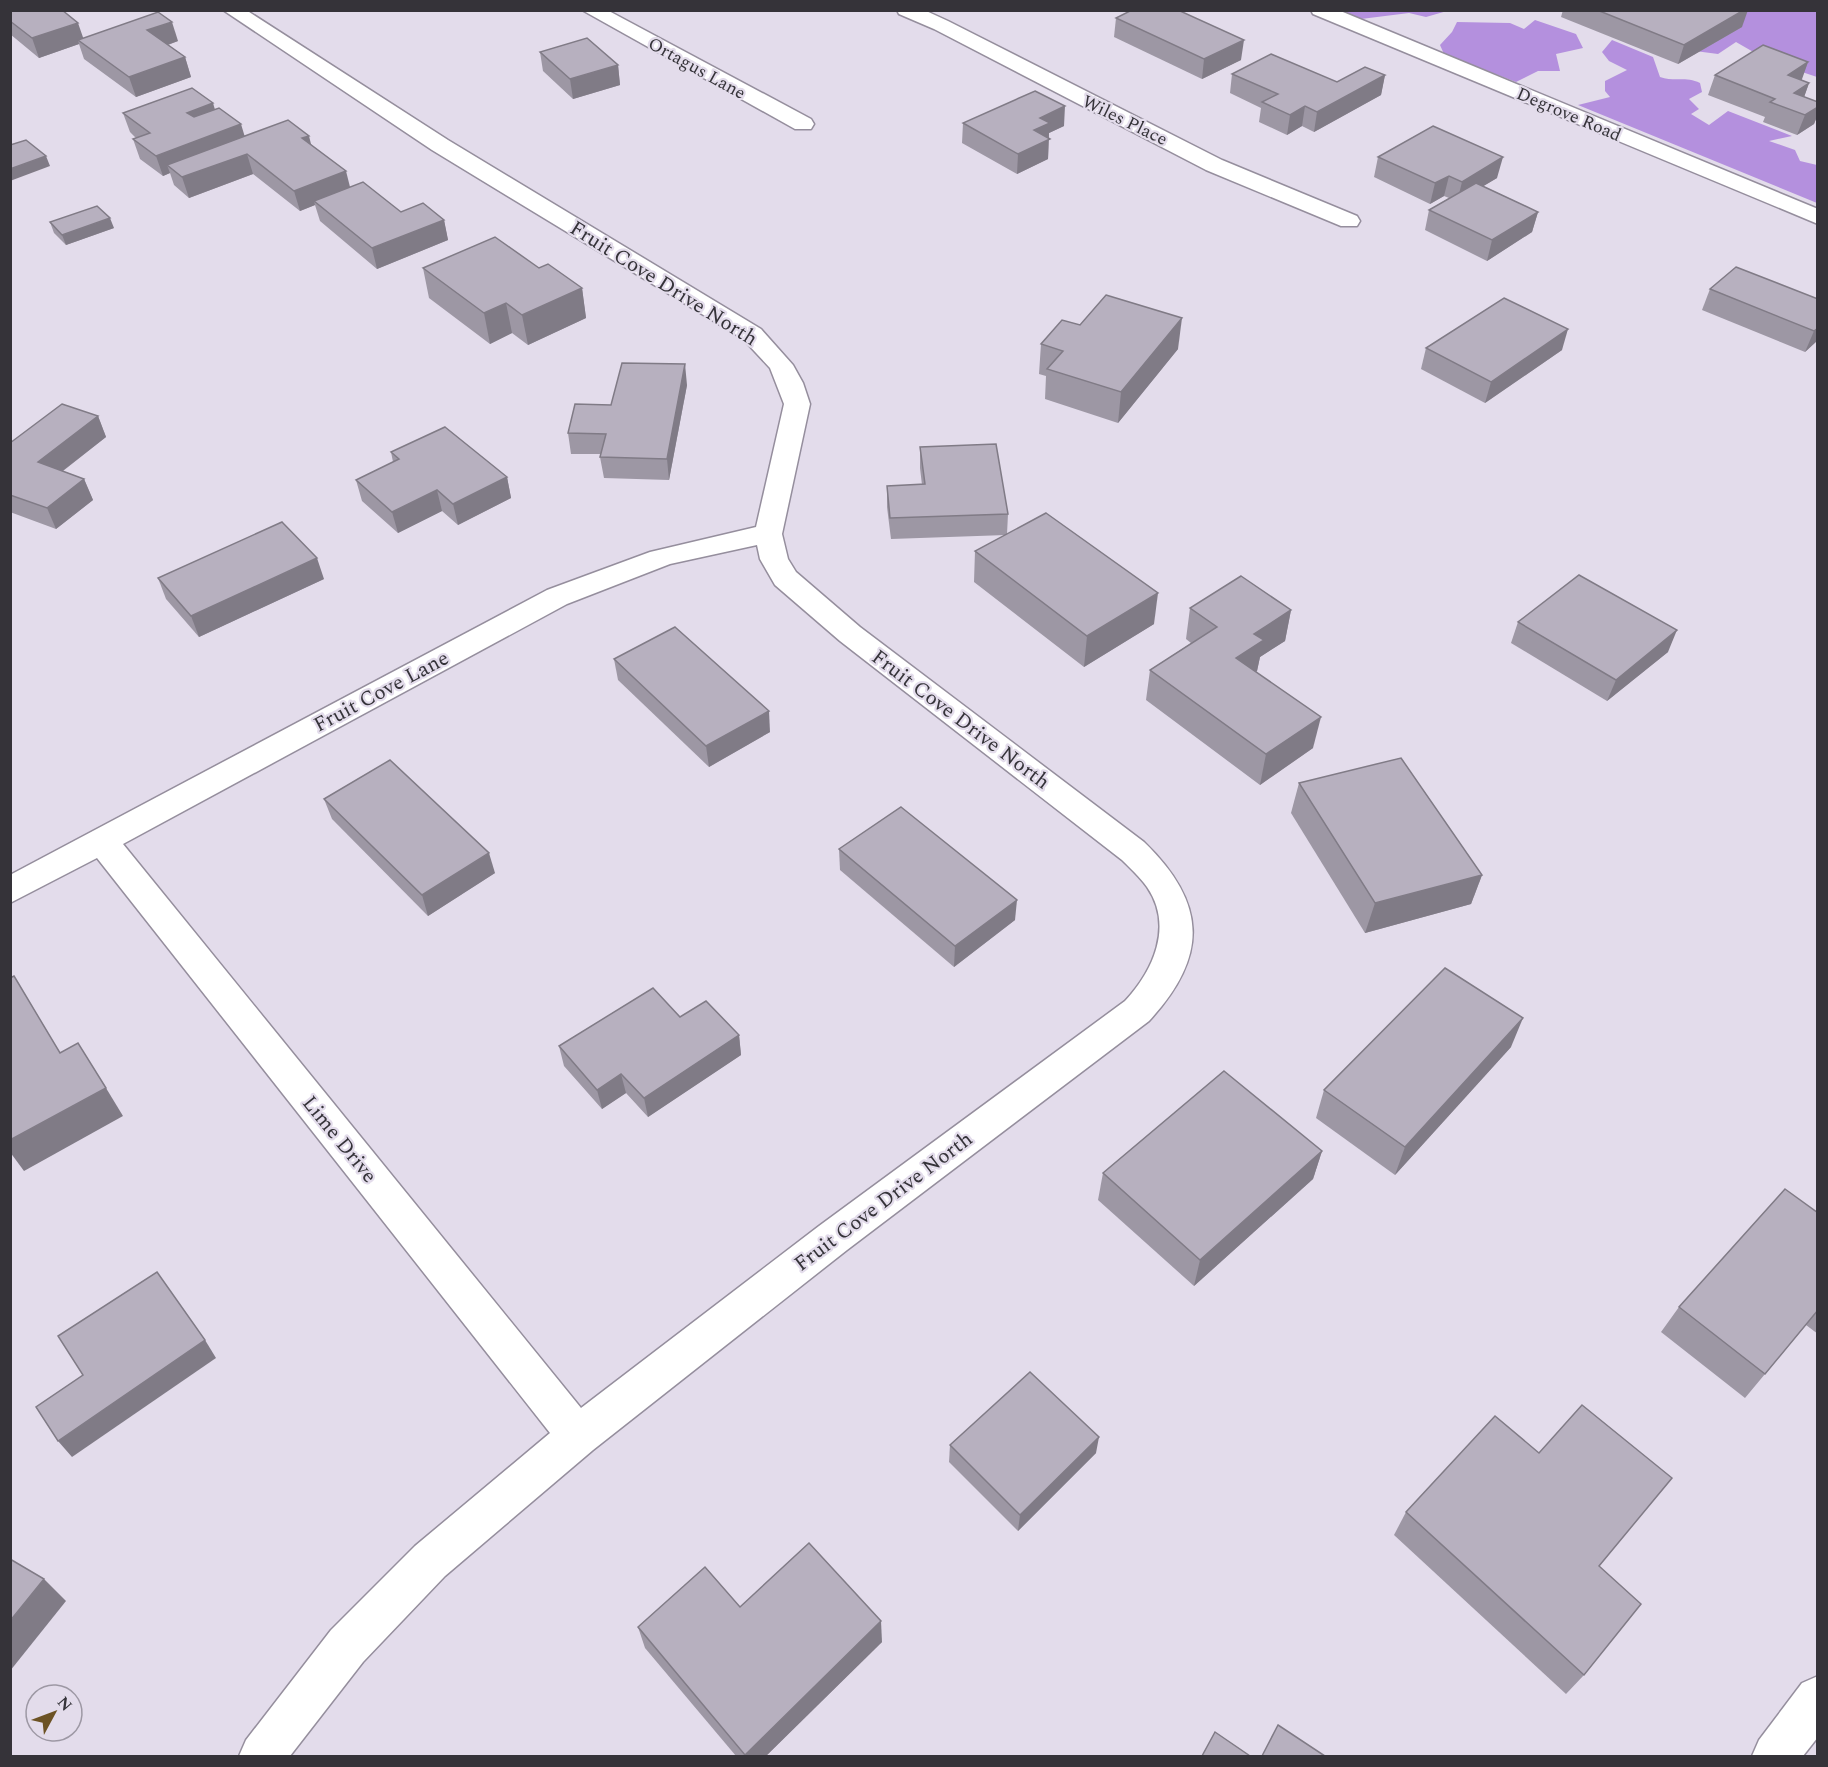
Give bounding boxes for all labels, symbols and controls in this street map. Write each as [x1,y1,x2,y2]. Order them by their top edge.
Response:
street label: Ortagus Lane [643,30,751,107]
street label: Degrove Road [1512,80,1625,149]
street label: Wiles Place [1077,88,1172,153]
street label: Fruit Cove Drive North [563,213,764,355]
street label: Fruit Cove Drive North [864,642,1056,798]
street label: Fruit Cove Lane [308,643,455,741]
street label: Lime Drive [294,1089,385,1190]
street label: Fruit Cove Drive North [788,1124,980,1280]
north arrow [24,1683,84,1743]
text: N [51,1691,78,1717]

